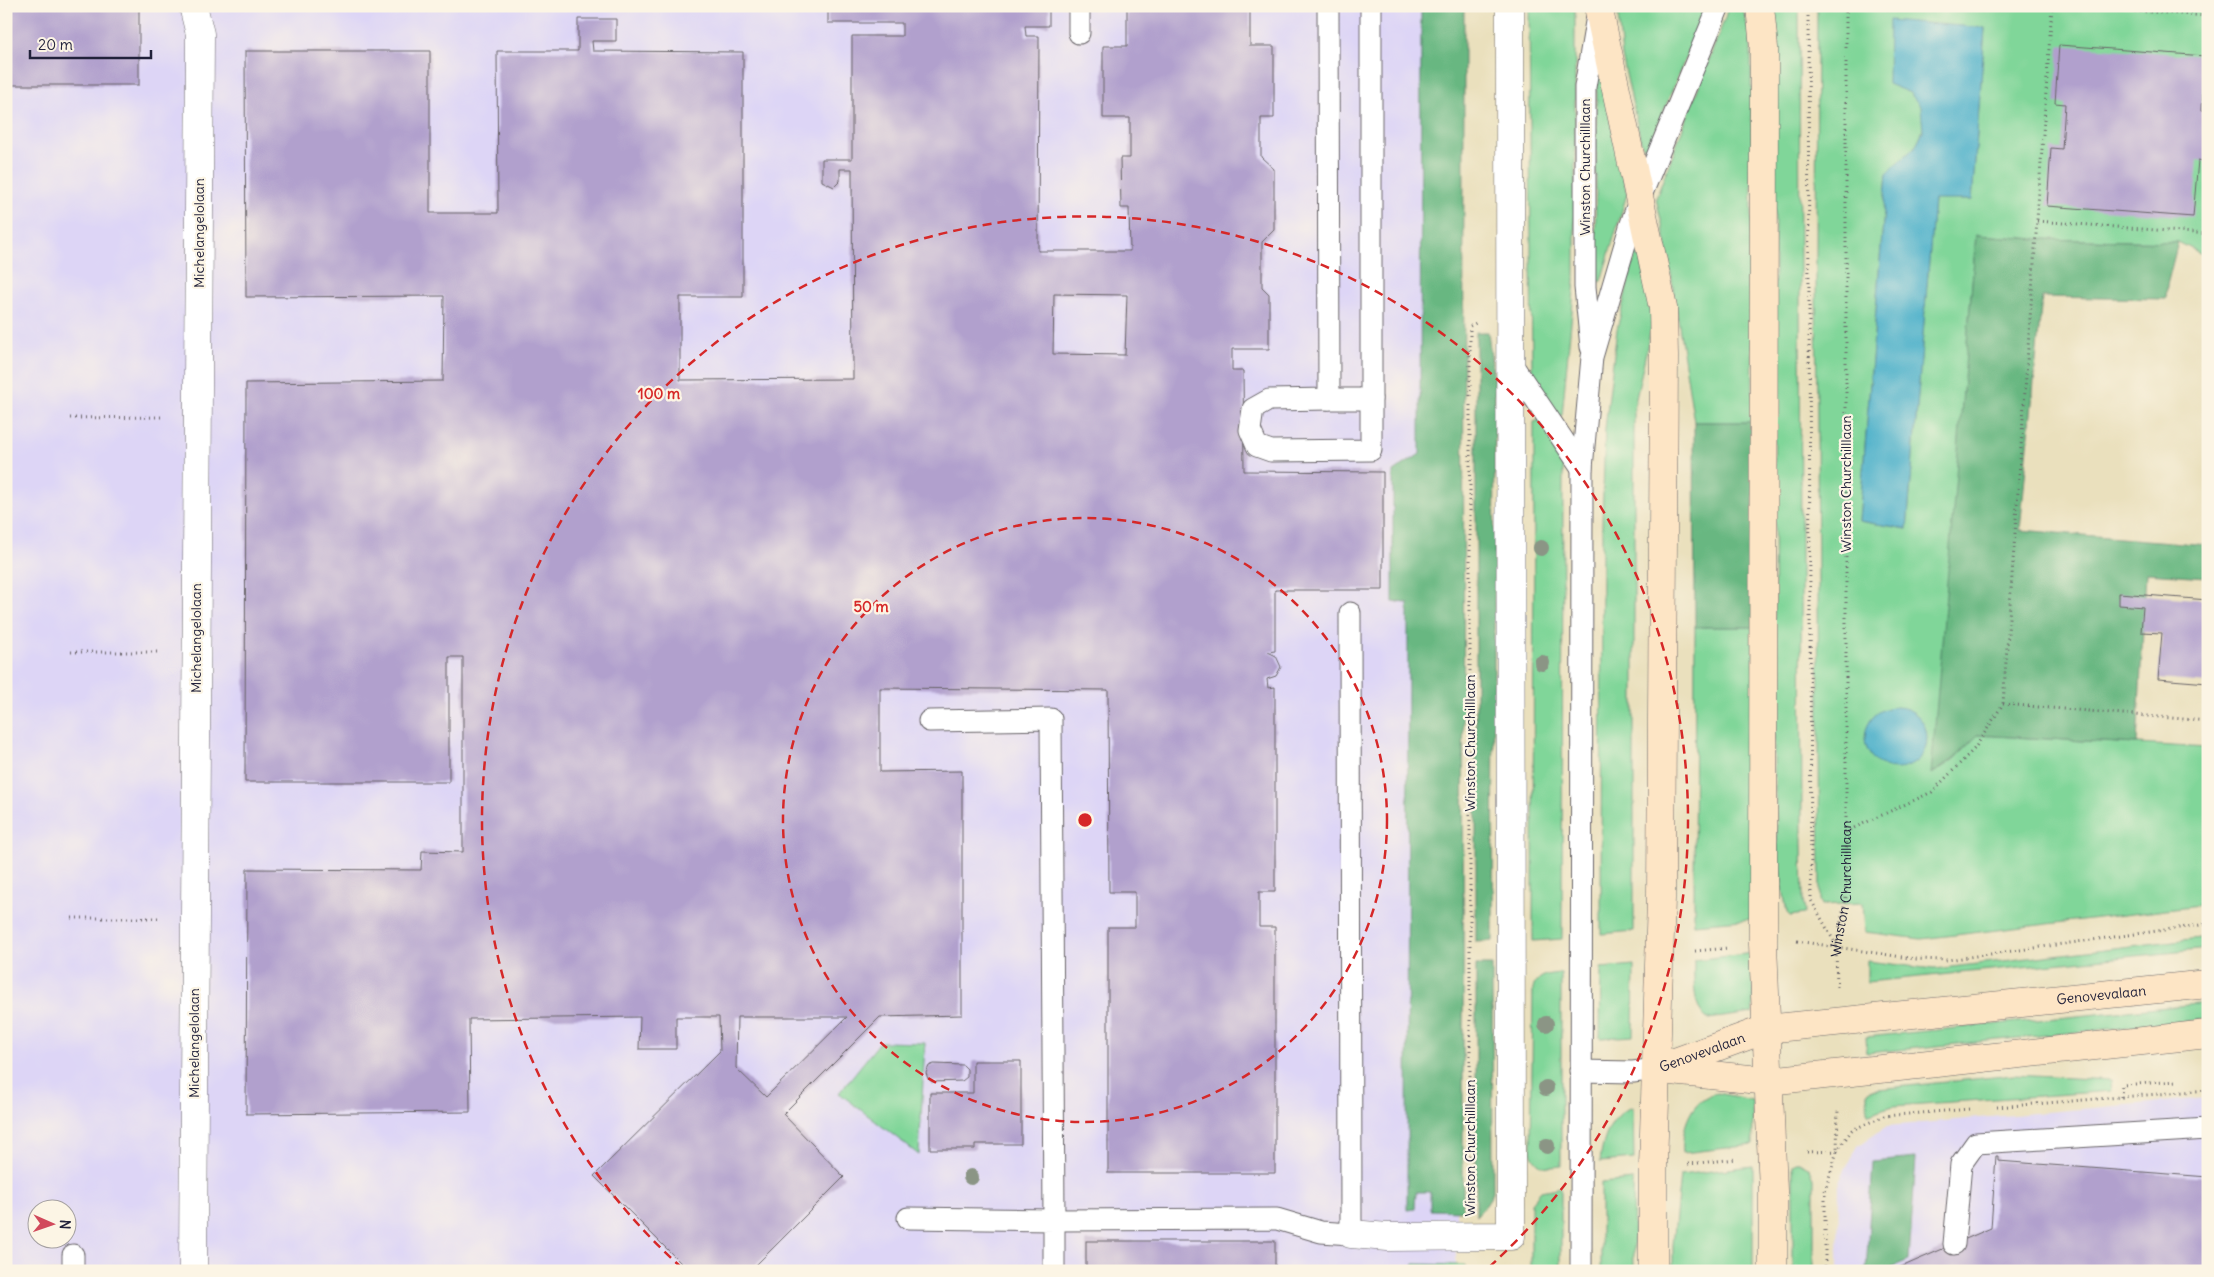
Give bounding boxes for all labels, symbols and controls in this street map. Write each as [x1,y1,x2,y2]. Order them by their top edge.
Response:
scale bar [30,28,151,60]
text: 20 m [38,35,73,54]
street label: Winston Churchilllaan [1576,98,1594,236]
street label: Michelangelolaan [190,178,208,288]
text: 100 m [638,384,680,403]
street label: Winston Churchilllaan [1837,415,1855,553]
street label: Michelangelolaan [187,583,205,693]
text: 50 m [853,597,889,616]
street label: Winston Churchilllaan [1461,674,1479,812]
centre of rings [1076,811,1094,829]
street label: Winston Churchilllaan [1827,820,1855,957]
street label: Genovevalaan [2056,981,2147,1008]
street label: Michelangelolaan [185,988,203,1098]
street label: Genovevalaan [1657,1028,1747,1076]
street label: Winston Churchilllaan [1461,1079,1479,1217]
north arrow [28,1200,78,1250]
text: N [56,1219,74,1230]

